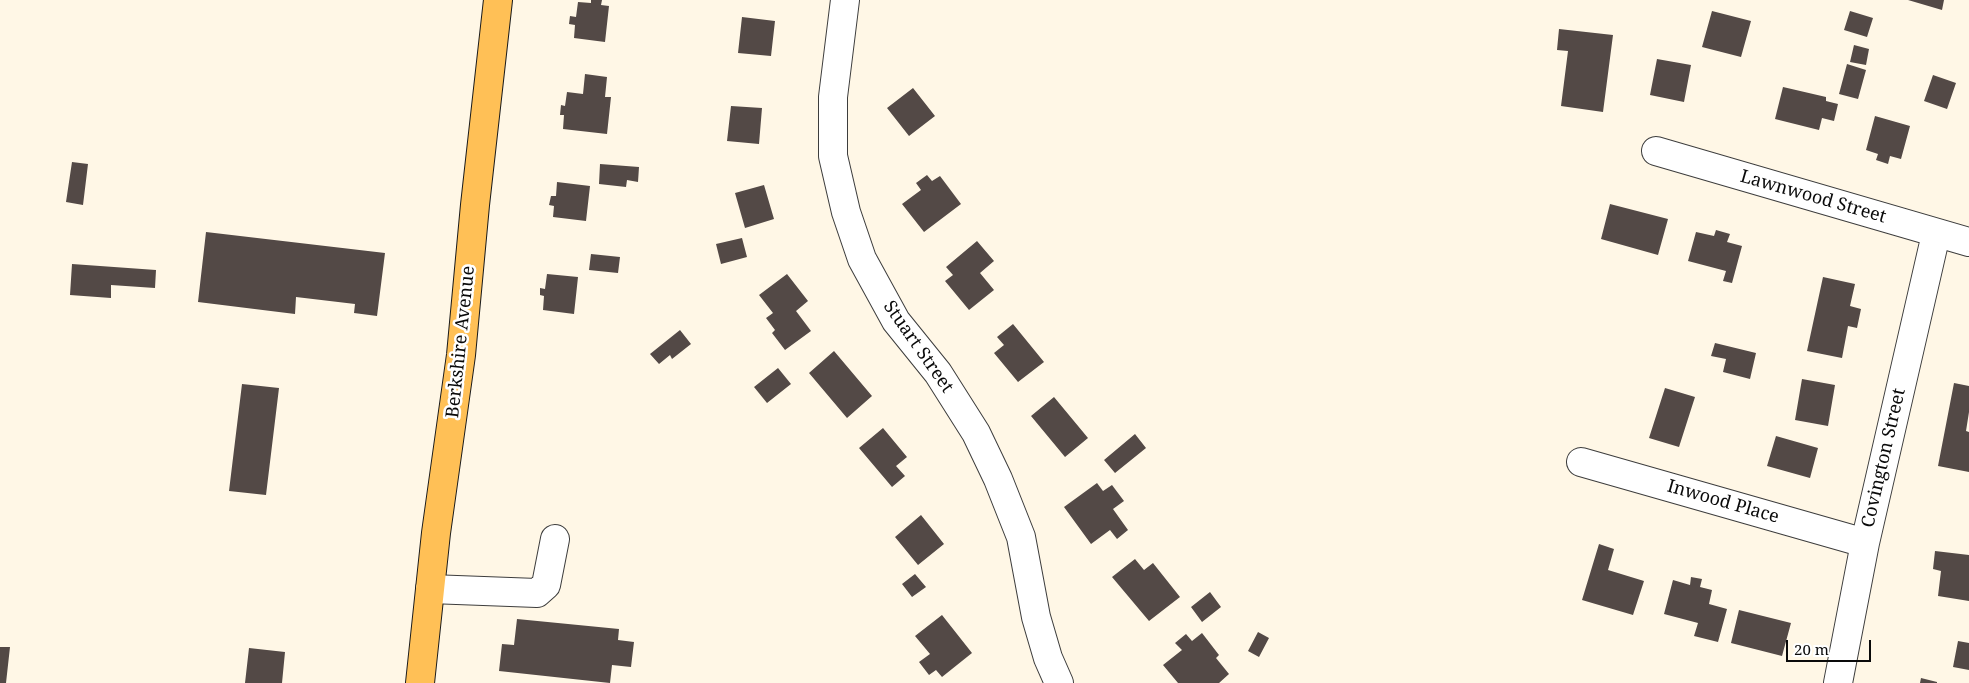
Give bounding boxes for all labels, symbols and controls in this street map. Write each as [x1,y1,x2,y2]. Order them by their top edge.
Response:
street label: Lawnwood Street [1738,166,1888,228]
street label: Berkshire Avenue [442,265,480,419]
street label: Stuart Street [878,297,958,397]
street label: Covington Street [1857,386,1911,530]
street label: Inwood Place [1665,476,1781,528]
scale bar [1789,630,1874,662]
text: 20 m [1794,639,1829,659]

